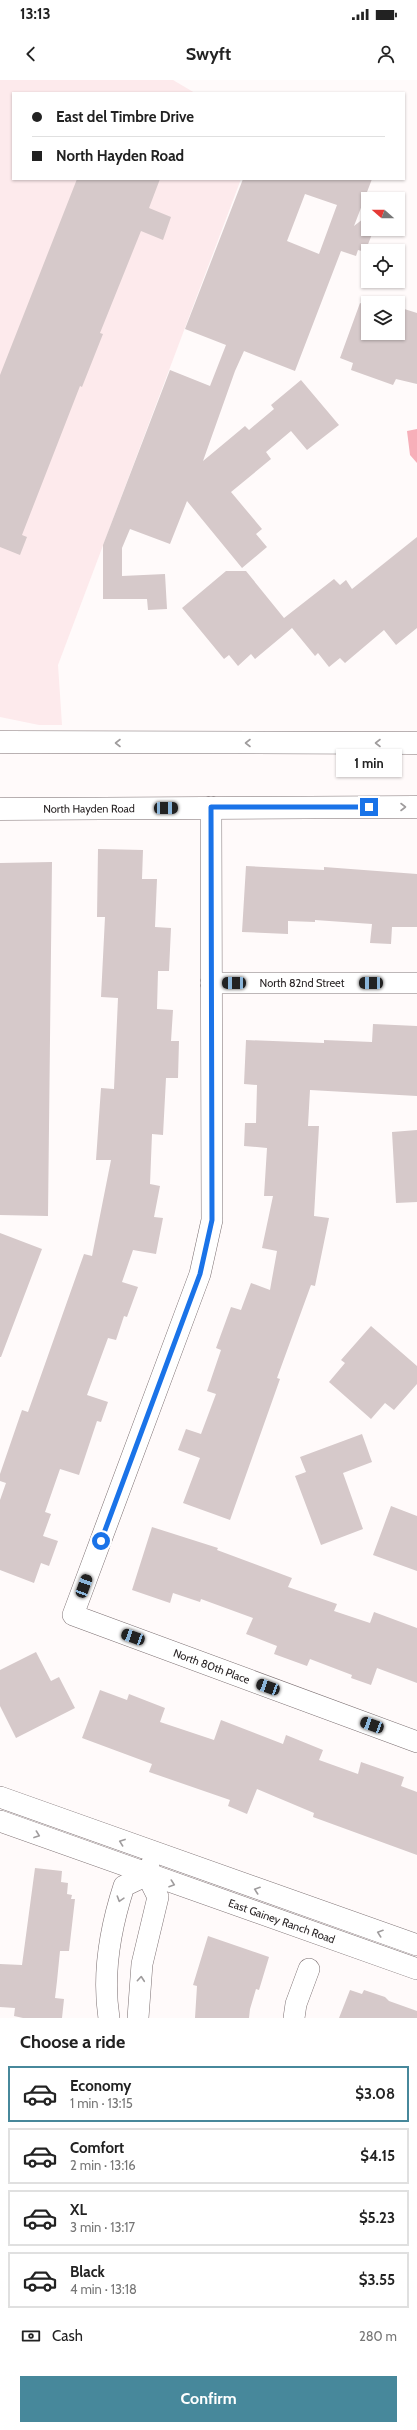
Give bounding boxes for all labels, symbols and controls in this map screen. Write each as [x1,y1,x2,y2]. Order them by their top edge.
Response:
text: 13:13 [20,5,51,23]
icon: back [20,43,42,65]
text: Swyft [186,43,231,65]
icon: person [375,43,397,65]
text: East del Timbre Drive [56,108,194,126]
text: North Hayden Road [56,147,184,165]
north arrow [361,192,405,236]
map controls [361,192,405,340]
button: locate [361,244,405,288]
button: layers [361,296,405,340]
one-way arrow [115,739,121,747]
one-way arrow [245,739,251,747]
one-way arrow [375,739,381,747]
callout: 1 min [336,749,402,777]
text: 1 min [354,755,384,771]
route end [360,798,378,816]
street label: North Hayden Road [43,801,135,816]
car [154,802,178,814]
one-way arrow [400,803,406,811]
street label: North 82nd Street [260,976,345,990]
car [222,977,246,989]
car [359,977,383,989]
route start [92,1532,110,1550]
car [74,1573,94,1599]
car [120,1627,146,1647]
street label: North 80th Place [171,1646,252,1687]
car [255,1677,281,1697]
car [359,1715,385,1735]
one-way arrow [33,1830,40,1838]
one-way arrow [118,1838,125,1846]
one-way arrow [169,1879,176,1887]
one-way arrow [254,1886,261,1894]
one-way arrow [116,1895,125,1902]
street label: East Gainey Ranch Road [227,1896,337,1946]
one-way arrow [377,1929,384,1937]
one-way arrow [136,1976,145,1982]
text: Choose a ride [20,2031,125,2053]
icon: car [22,2076,58,2112]
text: Economy [70,2077,131,2095]
text: $3.08 [355,2085,395,2103]
text: 1 min · 13:15 [70,2095,133,2111]
icon: car [22,2138,58,2174]
text: Comfort [70,2139,124,2157]
text: $4.15 [360,2147,395,2165]
text: 2 min · 13:16 [70,2157,136,2173]
icon: car [22,2200,58,2236]
text: XL [70,2201,87,2219]
text: $5.23 [359,2209,395,2227]
text: 3 min · 13:17 [70,2219,135,2235]
icon: car [22,2262,58,2298]
text: Black [70,2263,105,2281]
text: $3.55 [359,2271,395,2289]
text: 4 min · 13:18 [70,2281,137,2297]
icon: cash [20,2325,42,2347]
text: Cash [52,2327,83,2345]
text: 280 m [359,2328,397,2344]
button: Confirm [20,2376,397,2422]

